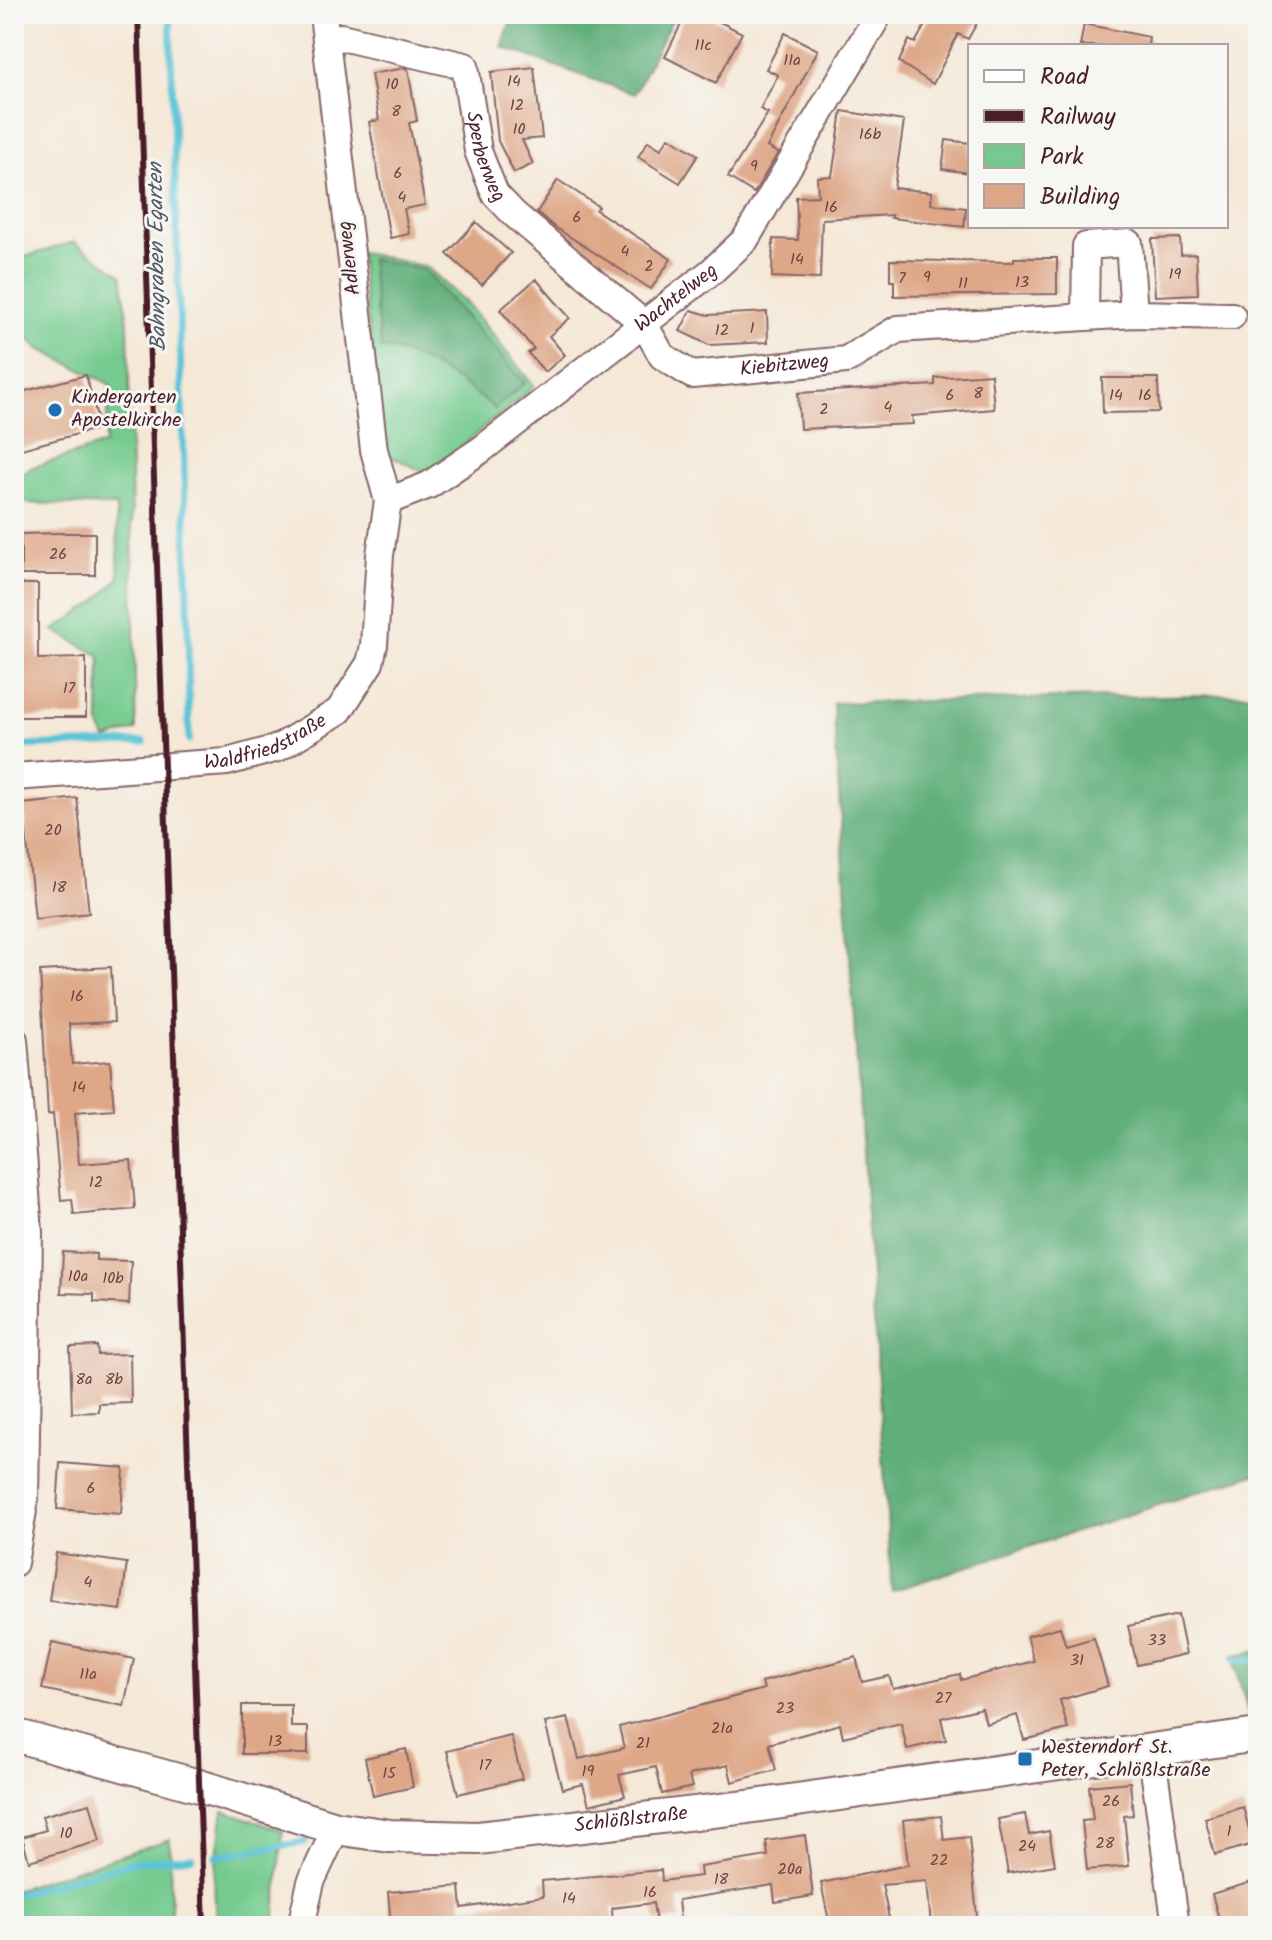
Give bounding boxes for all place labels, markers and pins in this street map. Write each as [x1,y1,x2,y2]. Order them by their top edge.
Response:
place label: Kindergarten Apostelkirche [71,382,181,437]
marker: Kindergarten Apostelkirche [46,401,64,419]
place label: Westerndorf St. Peter, Schlößlstraße [1041,1732,1211,1787]
marker: Westerndorf St. Peter, Schlößlstraße [1016,1750,1034,1768]

